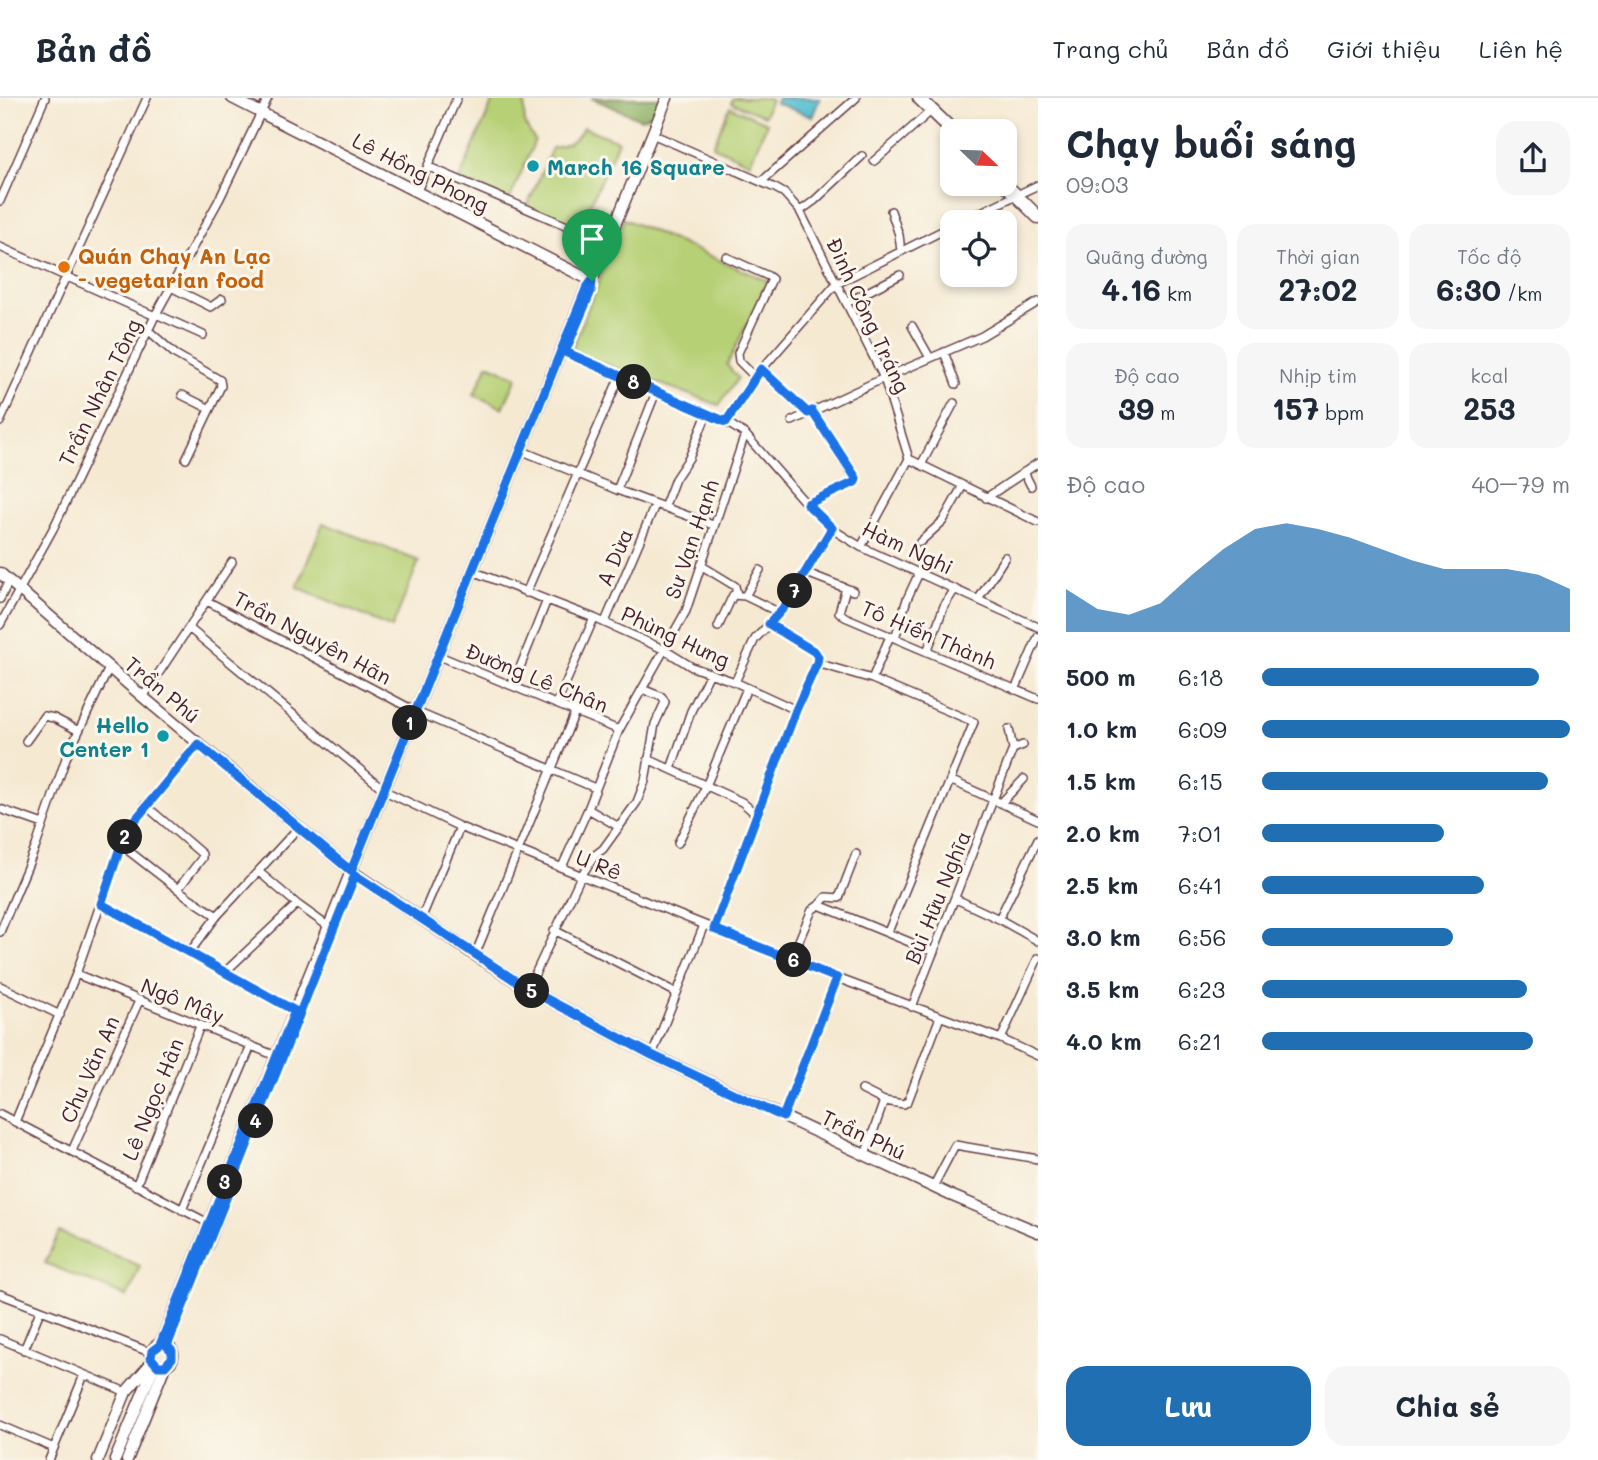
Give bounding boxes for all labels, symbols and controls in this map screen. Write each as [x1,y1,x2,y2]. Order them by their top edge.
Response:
text: Bản đồ [35,27,151,70]
text: Trang chủ [1053,33,1169,64]
text: Bản đồ [1207,33,1289,64]
text: Giới thiệu [1327,33,1441,64]
text: Liên hệ [1479,33,1563,64]
text: Chạy buổi sáng [1066,118,1356,168]
north arrow [940,119,1017,196]
map controls [940,119,1017,287]
button: share [1496,121,1570,195]
street label: Lê Hồng Phong [348,126,494,218]
place label: March 16 Square [547,153,725,180]
marker: March 16 Square [525,158,541,174]
text: 09:03 [1066,169,1129,199]
pin [562,209,622,281]
button: locate [940,210,1017,287]
icon: arrive [573,220,611,258]
street label: Đinh Công Tráng [821,233,917,397]
place label: Quán Chay An Lạc - vegetarian food [78,242,271,293]
text: Quãng đường [1086,244,1207,269]
text: Thời gian [1276,244,1360,269]
text: Tốc độ [1457,244,1521,269]
marker: Quán Chay An Lạc - vegetarian food [56,259,72,275]
text: 4.16 [1101,269,1161,309]
text: 27:02 [1278,269,1358,309]
text: 6:30 [1436,269,1501,309]
text: km [1161,281,1192,306]
text: /km [1501,281,1542,306]
street label: Trần Nhân Tông [52,314,146,470]
text: Độ cao [1114,363,1179,388]
text: Nhịp tim [1279,363,1357,388]
text: kcal [1470,363,1508,388]
pin: 8 [616,364,652,400]
text: 8 [628,369,639,394]
text: 39 [1118,388,1154,428]
text: 157 [1272,388,1319,428]
text: 253 [1463,388,1515,428]
text: m [1154,400,1175,425]
text: bpm [1319,400,1364,425]
text: Độ cao [1066,469,1145,499]
text: 40–79 m [1471,469,1570,499]
street label: Sư Vạn Hạnh [658,476,724,602]
street label: Hàm Nghi [858,514,958,580]
street label: A Dừa [590,524,638,590]
pin: 7 [778,574,812,608]
text: 7 [789,578,800,603]
street label: Trần Nguyên Hãn [229,584,397,690]
street label: Tô Hiến Thành [858,593,1000,675]
street label: Phùng Hưng [617,599,735,673]
street label: Đường Lê Chân [462,636,612,718]
street label: Trần Phú [120,650,206,728]
text: 500 m [1066,662,1136,692]
text: 6:18 [1178,662,1223,692]
pin: 1 [392,706,428,740]
text: 1 [405,710,414,735]
place label: Hello Center 1 [59,711,149,762]
text: 1.0 km [1066,714,1137,744]
text: 6:09 [1178,714,1227,744]
marker: Hello Center 1 [155,728,171,744]
text: 1.5 km [1066,766,1136,796]
text: 6:15 [1178,766,1223,796]
text: 2.0 km [1066,818,1140,848]
text: 7:01 [1178,818,1222,848]
pin: 2 [108,820,142,854]
text: 2 [119,824,130,849]
street label: Bùi Hữu Nghĩa [898,826,976,968]
street label: U Rê [572,843,626,885]
text: 2.5 km [1066,870,1138,900]
text: 6:41 [1178,870,1223,900]
text: 3.0 km [1066,922,1141,952]
text: 6:56 [1178,922,1226,952]
pin: 6 [776,942,812,978]
text: 6 [788,947,799,972]
street label: Ngô Mây [137,971,229,1029]
pin: 5 [514,974,550,1008]
text: 3.5 km [1066,974,1139,1004]
text: 6:23 [1178,974,1225,1004]
text: 5 [526,978,537,1003]
street label: Chu Văn An [53,1011,125,1127]
text: 4.0 km [1066,1026,1141,1056]
text: 6:21 [1178,1026,1222,1056]
street label: Lê Ngọc Hân [115,1034,189,1164]
street label: Trần Phú [818,1103,910,1165]
pin: 4 [238,1104,274,1138]
text: 4 [249,1108,262,1133]
pin: 3 [208,1164,243,1200]
text: 3 [219,1169,230,1194]
button: Lưu [1066,1366,1311,1446]
button: Chia sẻ [1325,1366,1570,1446]

